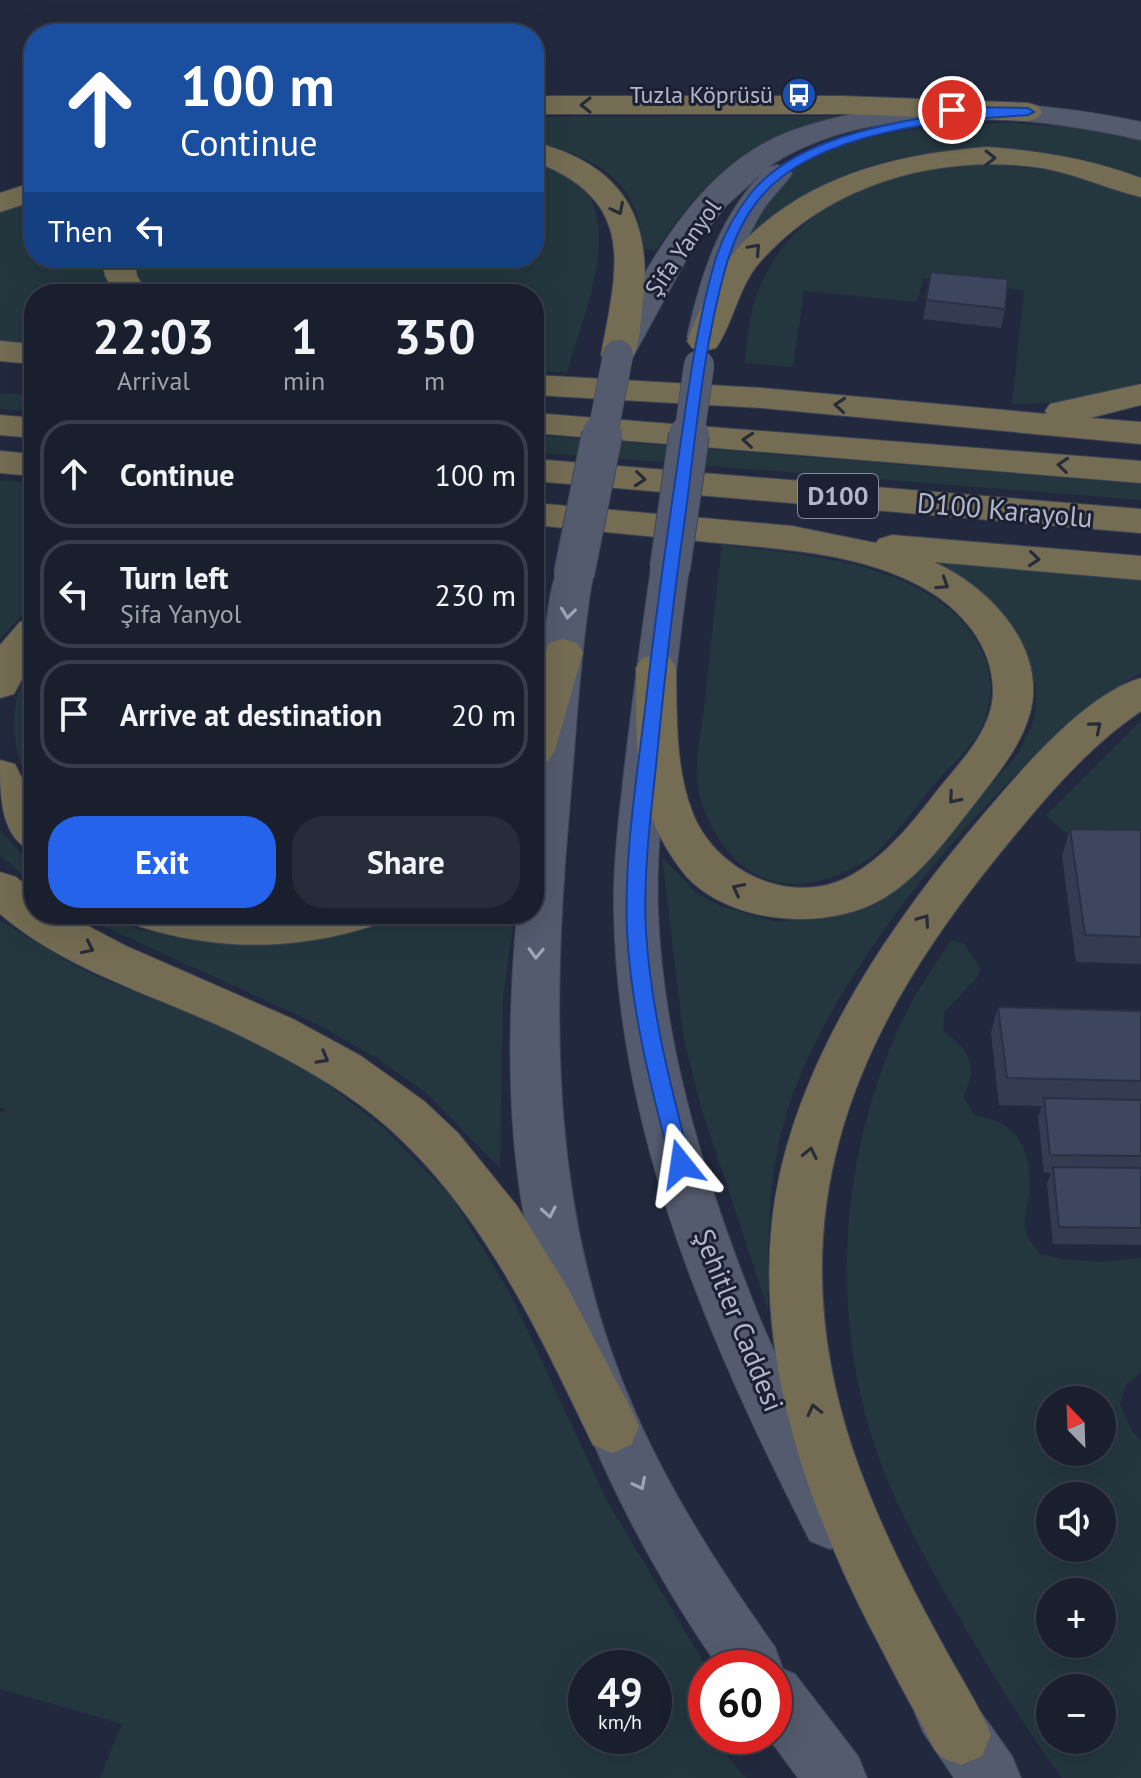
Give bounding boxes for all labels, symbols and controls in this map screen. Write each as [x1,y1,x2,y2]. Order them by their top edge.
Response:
text: 100 m [180,49,335,121]
icon: ahead [48,56,152,160]
bus stop icon: Tuzla Köprüsü [780,76,818,114]
pin [918,76,986,144]
place label: Tuzla Köprüsü [630,79,773,110]
icon: arrive [930,88,974,132]
one-way arrow [579,96,592,114]
text: Continue [180,119,318,166]
one-way arrow [984,149,997,167]
street label: Şifa Yanyol [638,193,727,302]
one-way arrow [609,200,624,215]
icon: left [129,208,173,252]
text: Then [48,211,113,250]
one-way arrow [745,244,760,259]
text: 22:03 [93,305,214,367]
text: 1 [290,305,318,367]
text: 350 [394,305,475,367]
text: Arrival [117,364,190,397]
text: min [283,364,325,397]
text: m [424,364,445,397]
one-way arrow [833,397,846,414]
one-way arrow [741,432,754,449]
icon: ahead [52,452,96,496]
text: Continue [120,455,234,494]
text: 100 m [435,455,516,494]
one-way arrow [1056,457,1069,474]
one-way arrow [634,470,647,487]
road number: D100 [798,474,878,518]
street label: D100 Karayolu [916,483,1094,536]
one-way arrow [1028,550,1041,567]
text: Turn left [120,558,228,597]
icon: left [52,572,96,616]
text: 230 m [435,575,516,614]
one-way arrow [934,575,949,590]
text: Şifa Yanyol [120,597,241,630]
one-way arrow [560,606,577,620]
icon: arrive [52,692,96,736]
text: Arrive at destination [120,695,382,734]
text: 20 m [451,695,516,734]
one-way arrow [1087,722,1101,737]
one-way arrow [949,788,964,803]
button: Exit [48,816,276,908]
button: Share [292,816,520,908]
one-way arrow [731,884,746,899]
one-way arrow [914,915,929,929]
one-way arrow [79,938,94,954]
one-way arrow [527,947,544,960]
one-way arrow [315,1049,329,1064]
position arrow [639,1122,723,1206]
one-way arrow [801,1146,818,1159]
one-way arrow [540,1205,557,1219]
street label: Şehitler Caddesi [686,1223,793,1417]
north arrow [1036,1386,1116,1466]
map controls [1036,1386,1116,1754]
one-way arrow [807,1404,824,1417]
one-way arrow [631,1476,646,1491]
button: sound [1036,1482,1116,1562]
button: + [1036,1578,1116,1658]
speed limit sign: 60 [688,1650,792,1754]
text: 49 [597,1666,643,1718]
button: − [1036,1674,1116,1754]
text: km/h [598,1709,642,1735]

